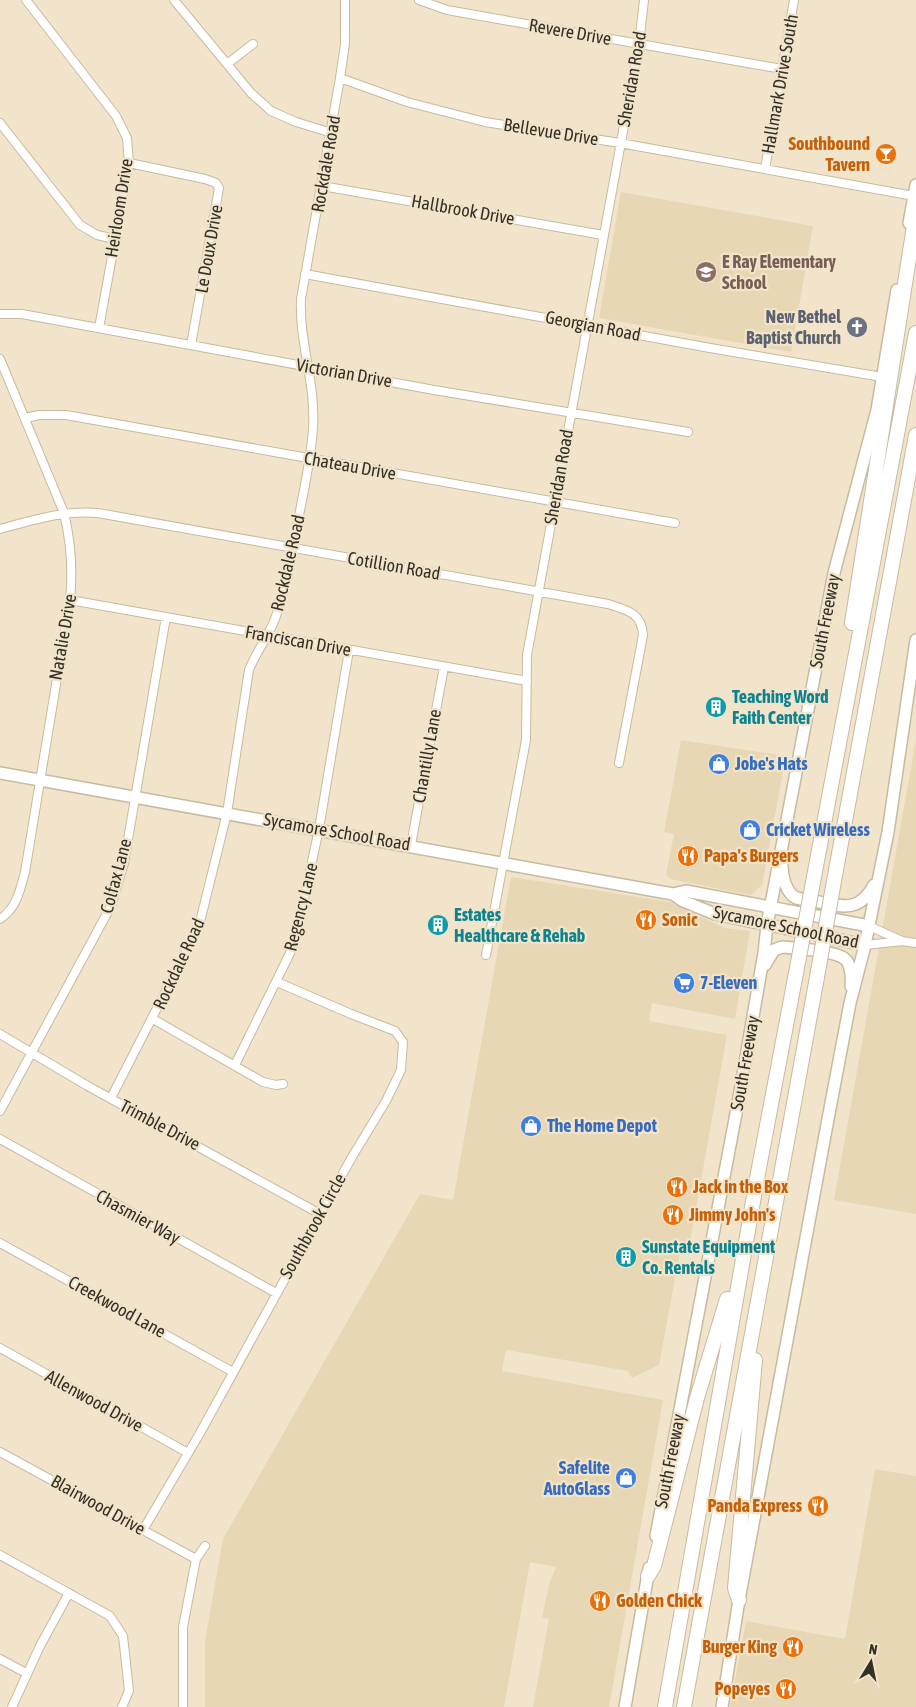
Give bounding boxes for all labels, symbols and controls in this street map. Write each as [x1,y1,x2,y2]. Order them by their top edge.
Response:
street label: Hallmark Drive South [757,12,802,155]
street label: Revere Drive [527,14,613,49]
street label: Sheridan Road [613,30,650,128]
street label: Rockdale Road [307,114,344,214]
street label: Bellevue Drive [502,114,600,149]
place label: Southbound Tavern [788,133,870,175]
bar icon: Southbound Tavern [874,142,898,166]
street label: Heirloom Drive [100,157,137,259]
street label: Hallbrook Drive [410,190,516,229]
street label: Le Doux Drive [190,203,227,295]
place label: E Ray Elementary School [722,251,837,293]
school or university icon: E Ray Elementary School [694,260,718,284]
street label: Georgian Road [544,306,643,345]
place label: New Bethel Baptist Church [746,306,841,348]
church icon: New Bethel Baptist Church [845,315,869,339]
street label: Victorian Drive [294,354,394,391]
street label: Sheridan Road [540,428,577,526]
street label: Chateau Drive [303,447,398,484]
street label: Rockdale Road [266,513,309,613]
street label: Cotillion Road [346,547,442,584]
street label: South Freeway [805,572,844,670]
street label: Natalie Drive [45,592,80,682]
street label: Franciscan Drive [243,621,353,660]
place label: Teaching Word Faith Center [732,686,829,728]
building icon: Teaching Word Faith Center [704,695,728,719]
street label: Chantilly Lane [408,707,445,804]
shop icon: Jobe's Hats [707,752,731,776]
place label: Jobe's Hats [734,753,808,774]
street label: Sycamore School Road [262,808,412,855]
shop icon: Cricket Wireless [738,818,762,842]
place label: Cricket Wireless [766,819,870,840]
street label: Colfax Lane [95,836,136,916]
restaurant icon: Papa's Burgers [676,844,700,868]
place label: Papa's Burgers [704,845,799,866]
street label: Regency Lane [279,861,322,953]
street label: Sycamore School Road [711,901,861,952]
place label: Estates Healthcare & Rehab [454,904,585,946]
restaurant icon: Sonic [634,908,658,932]
place label: Sonic [662,909,698,930]
building icon: Estates Healthcare & Rehab [426,913,450,937]
street label: Rockdale Road [148,915,209,1013]
supermarket icon: 7-Eleven [672,971,696,995]
place label: 7-Eleven [700,972,758,993]
street label: South Freeway [726,1014,763,1112]
street label: Trimble Drive [116,1095,204,1154]
shop icon: The Home Depot [519,1114,543,1138]
place label: The Home Depot [547,1115,658,1136]
street label: Southbrook Circle [275,1170,350,1282]
restaurant icon: Jack in the Box [665,1175,689,1199]
place label: Jack in the Box [692,1176,789,1197]
street label: Chasmier Way [93,1185,184,1248]
restaurant icon: Jimmy John's [661,1203,685,1227]
place label: Jimmy John's [688,1204,776,1225]
place label: Sunstate Equipment Co. Rentals [642,1236,776,1278]
building icon: Sunstate Equipment Co. Rentals [614,1245,638,1269]
street label: Creekwood Lane [65,1271,170,1342]
street label: Allenwood Drive [42,1365,147,1436]
street label: South Freeway [650,1412,689,1510]
place label: Safelite AutoGlass [543,1457,611,1499]
shop icon: Safelite AutoGlass [614,1466,638,1490]
street label: Blairwood Drive [47,1470,149,1539]
restaurant icon: Panda Express [806,1494,830,1518]
place label: Panda Express [707,1495,803,1516]
restaurant icon: Golden Chick [588,1589,612,1613]
place label: Golden Chick [616,1590,703,1611]
restaurant icon: Burger King [781,1635,805,1659]
place label: Burger King [702,1636,777,1657]
north arrow [846,1637,896,1687]
text: N [868,1641,879,1658]
restaurant icon: Popeyes [774,1677,798,1701]
place label: Popeyes [715,1678,771,1699]

